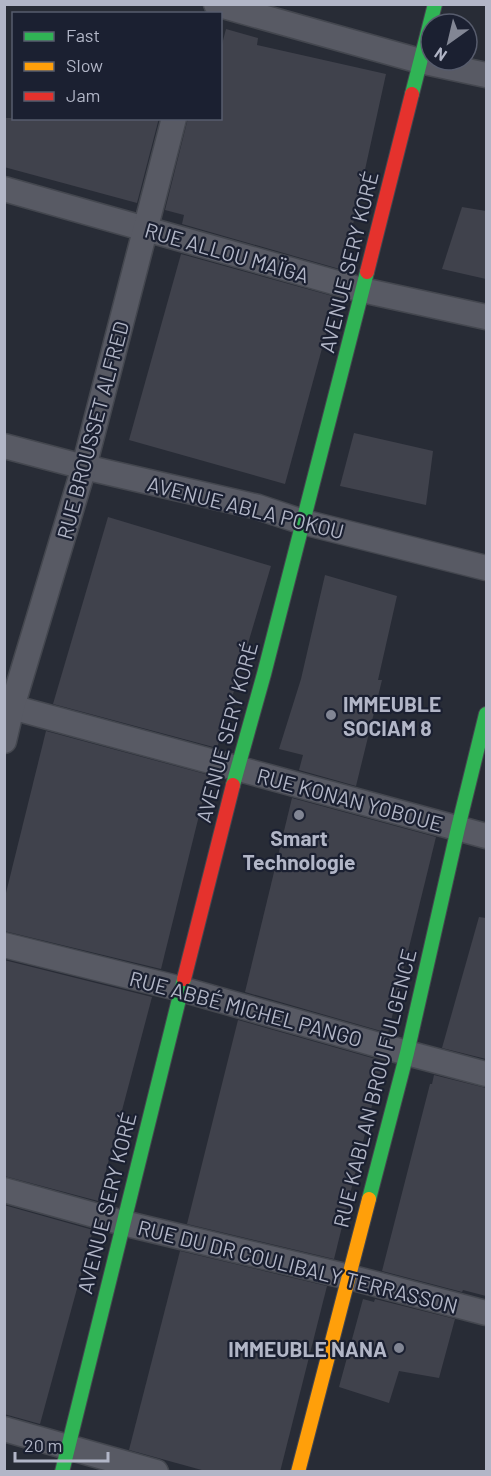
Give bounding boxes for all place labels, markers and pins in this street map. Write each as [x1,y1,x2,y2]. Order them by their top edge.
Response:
place label: IMMEUBLE SOCIAM 8 [343,691,441,740]
marker: IMMEUBLE SOCIAM 8 [324,708,338,722]
marker: Smart Technologie [292,808,306,822]
place label: Smart Technologie [242,825,356,874]
place label: IMMEUBLE NANA [228,1336,387,1361]
marker: IMMEUBLE NANA [392,1341,406,1355]

